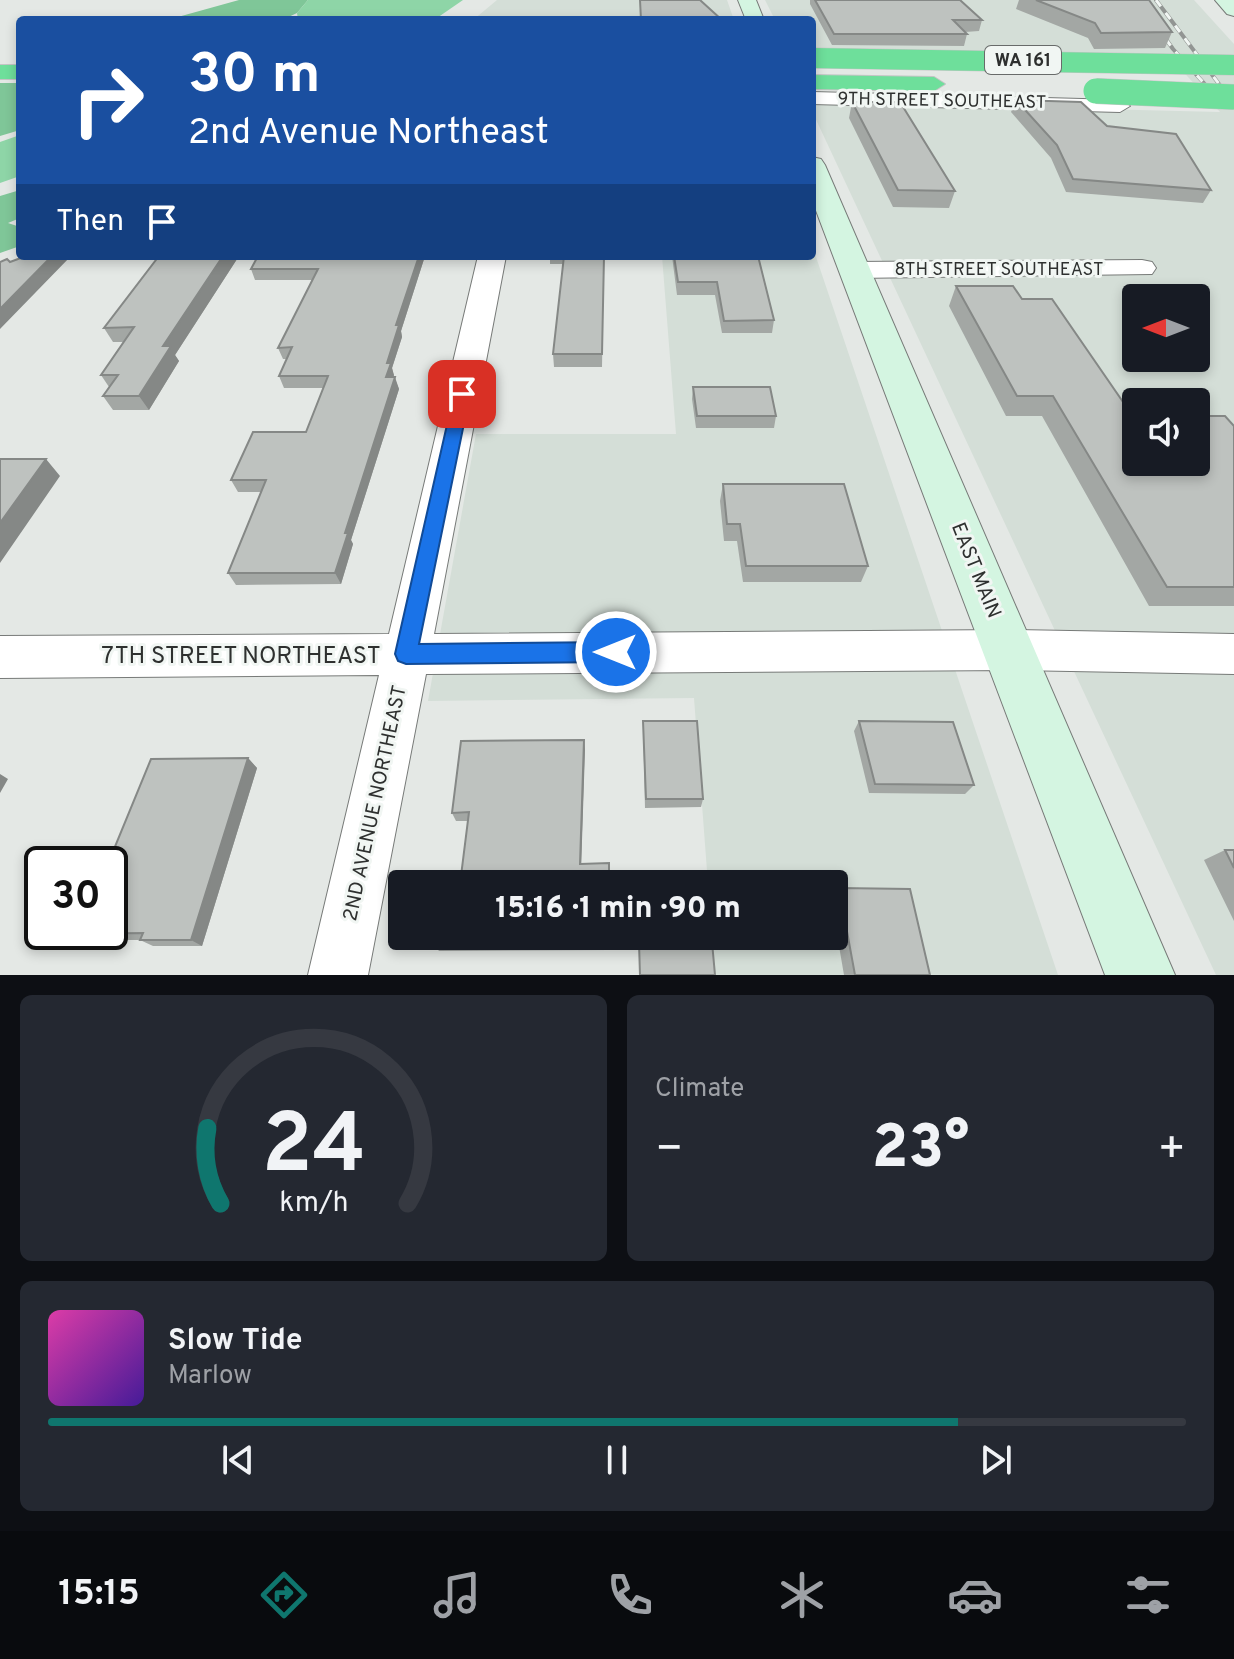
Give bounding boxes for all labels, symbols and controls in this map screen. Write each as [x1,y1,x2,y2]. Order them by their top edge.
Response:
text: 30 m [188,42,321,112]
road number: WA 161 [985,46,1061,74]
icon: right [56,48,160,152]
street label: 9TH STREET SOUTHEAST [837,88,1047,115]
text: 2nd Avenue Northeast [188,111,549,157]
icon: arrive [140,200,184,244]
text: Then [56,204,124,241]
street label: 8TH STREET SOUTHEAST [895,259,1103,282]
north arrow [1122,284,1210,372]
map controls [1122,284,1210,476]
pin [428,360,496,428]
icon: arrive [440,372,484,416]
button: sound [1122,388,1210,476]
street label: EAST MAIN [944,519,1006,622]
position arrow [574,610,658,694]
street label: 7TH STREET NORTHEAST [101,642,381,672]
street label: 2ND AVENUE NORTHEAST [338,683,414,924]
speed limit sign: 30 [24,846,128,950]
text: 15:16 · 1 min · 90 m [495,891,741,928]
text: Climate [655,1073,744,1106]
text: 24 [261,1097,366,1202]
text: 23° [872,1113,969,1189]
text: − [655,1123,683,1179]
text: + [1158,1123,1186,1179]
text: km/h [279,1186,348,1222]
text: Slow Tide [168,1323,302,1360]
text: Marlow [168,1360,252,1393]
icon: previous [216,1438,260,1482]
icon: pause [595,1438,639,1482]
icon: next [974,1438,1018,1482]
icon: directions [256,1567,312,1623]
icon: music [429,1567,485,1623]
icon: phone [602,1567,658,1623]
icon: climate [774,1567,830,1623]
icon: car [947,1567,1003,1623]
icon: filters [1120,1567,1176,1623]
text: 15:15 [58,1572,140,1618]

